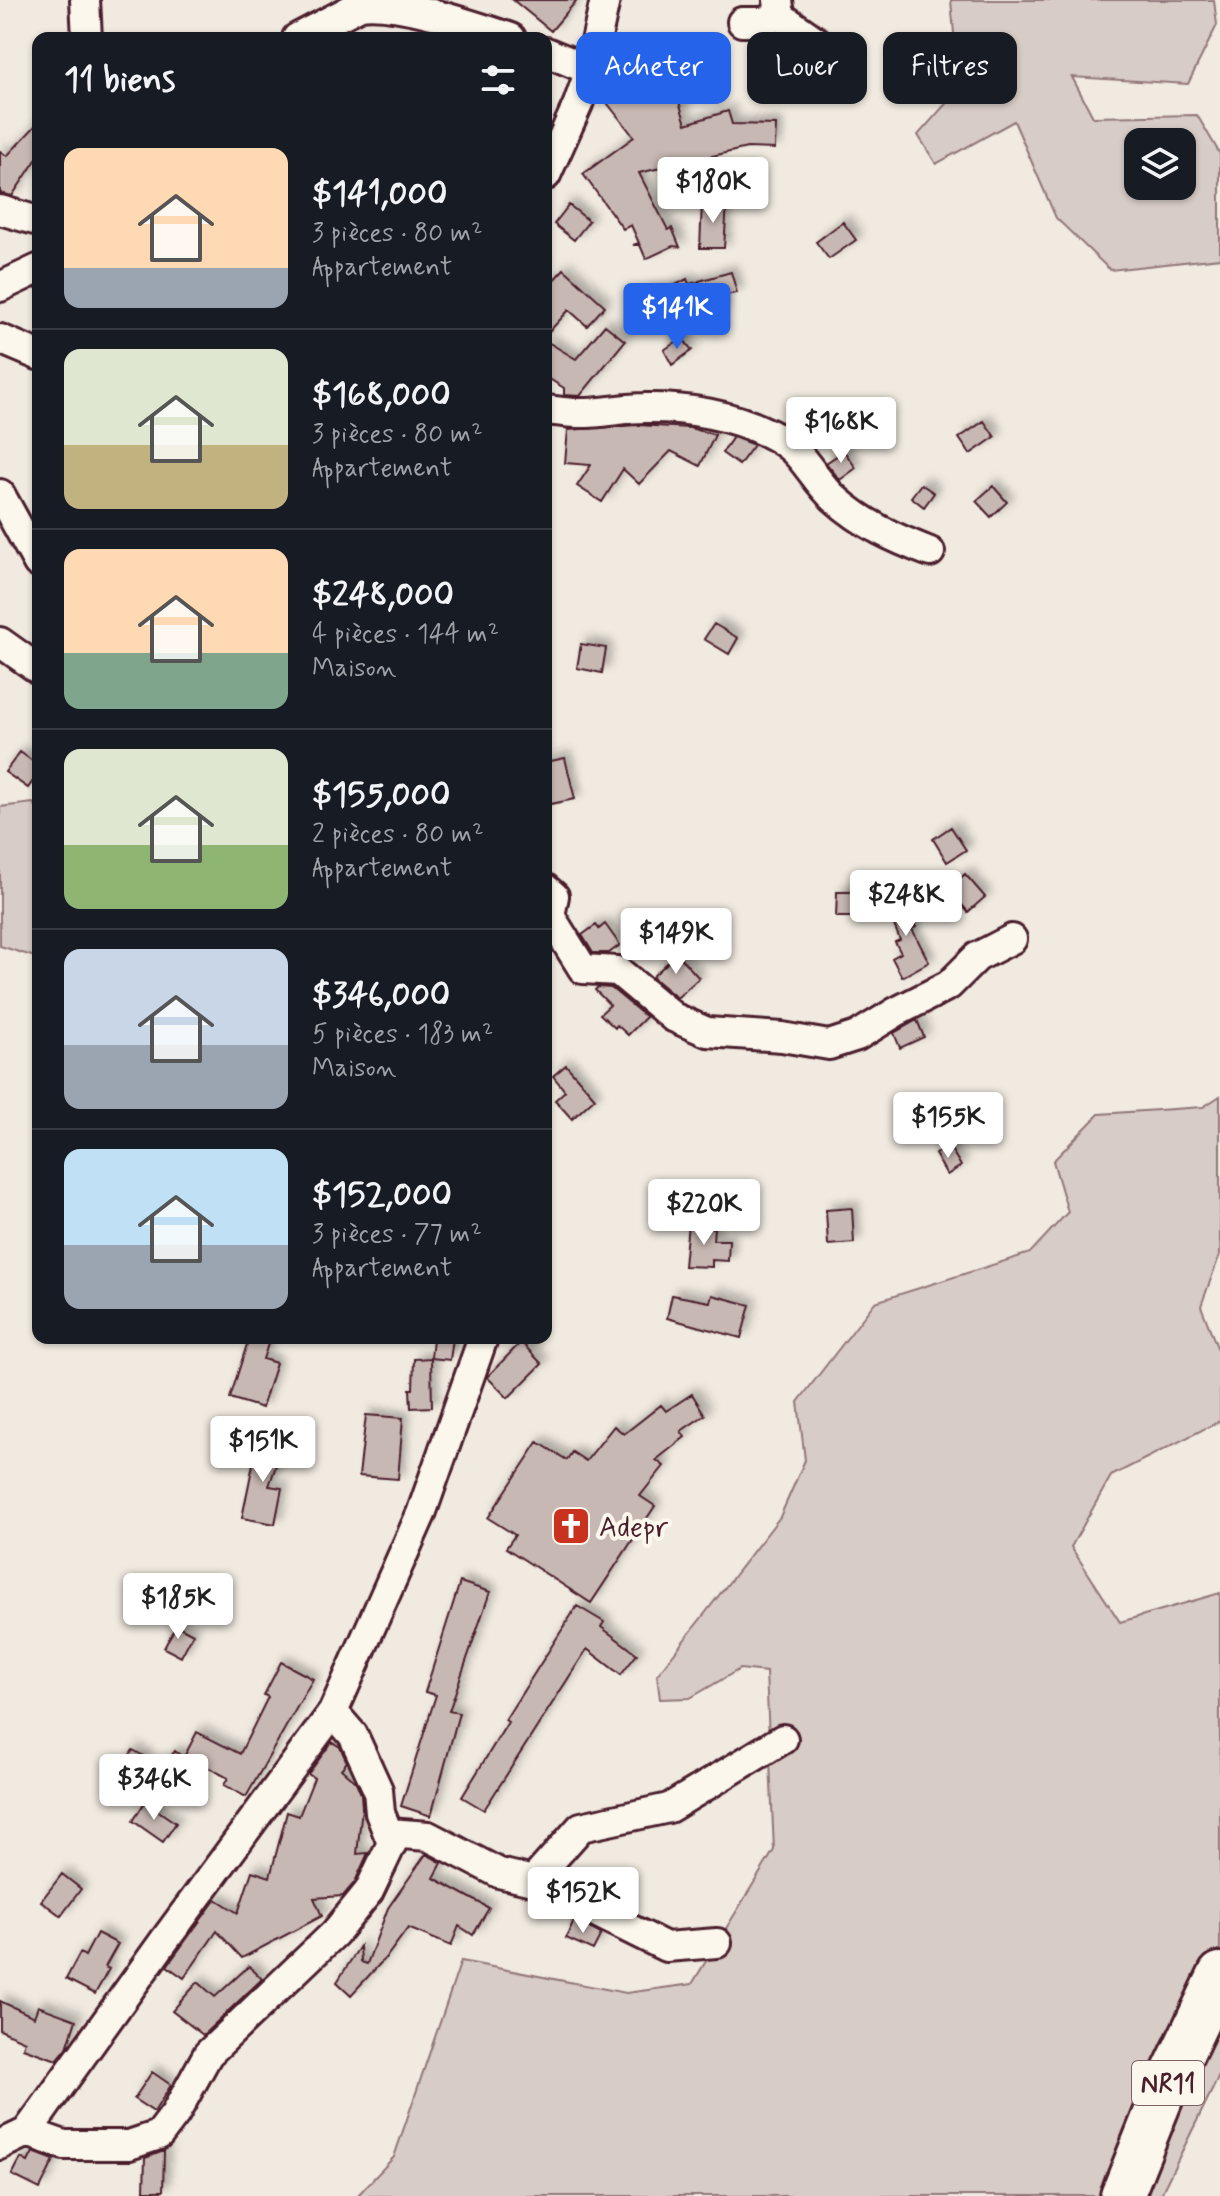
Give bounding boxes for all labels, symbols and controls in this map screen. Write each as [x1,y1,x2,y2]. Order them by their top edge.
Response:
chip: Acheter [576,32,731,104]
chip: Louer [747,32,867,104]
chip: Filtres [883,32,1017,104]
text: 11 biens [64,58,175,103]
icon: filters [476,58,520,102]
map controls [1124,128,1196,200]
button: layers [1124,128,1196,200]
pin: $180K [657,157,769,225]
text: $180K [675,166,751,200]
text: $141,000 [312,172,447,217]
icon: home [128,180,224,276]
text: 3 pièces · 80 m² [312,217,482,251]
text: Appartement [312,251,452,285]
pin: $141K [621,283,733,351]
text: $141K [641,292,713,326]
text: $168,000 [312,373,451,418]
icon: home [128,381,224,477]
pin: $168K [785,397,897,465]
text: $168K [804,406,878,440]
text: 3 pièces · 80 m² [312,418,482,452]
text: Appartement [312,452,452,486]
text: $248,000 [312,573,454,618]
icon: home [128,581,224,677]
text: 4 pièces · 144 m² [312,618,499,652]
text: Maison [312,652,396,686]
text: $155,000 [312,773,450,818]
icon: home [128,781,224,877]
text: 2 pièces · 80 m² [312,818,483,852]
text: Appartement [312,852,452,886]
pin: $248K [850,870,962,938]
text: $248K [868,879,944,913]
pin: $149K [620,908,732,976]
text: $149K [639,917,713,951]
text: $346,000 [312,973,450,1018]
icon: home [128,981,224,1077]
text: 5 pièces · 183 m² [312,1018,493,1052]
text: Maison [312,1052,396,1086]
pin: $155K [892,1092,1004,1160]
text: $155K [911,1101,985,1135]
text: $152,000 [312,1173,452,1218]
pin: $220K [648,1179,760,1247]
icon: home [128,1181,224,1277]
text: $220K [666,1188,742,1222]
text: 3 pièces · 77 m² [312,1218,482,1252]
text: Appartement [312,1252,452,1286]
pin: $151K [207,1416,319,1484]
text: $151K [228,1425,298,1459]
church icon: Adepr [550,1505,592,1547]
place label: Adepr [599,1510,669,1547]
pin: $185K [122,1573,234,1641]
text: $185K [141,1582,215,1616]
pin: $346K [98,1754,210,1822]
text: $346K [117,1763,191,1797]
pin: $152K [527,1867,639,1935]
text: $152K [546,1876,620,1910]
road number: NR11 [1132,2061,1204,2105]

